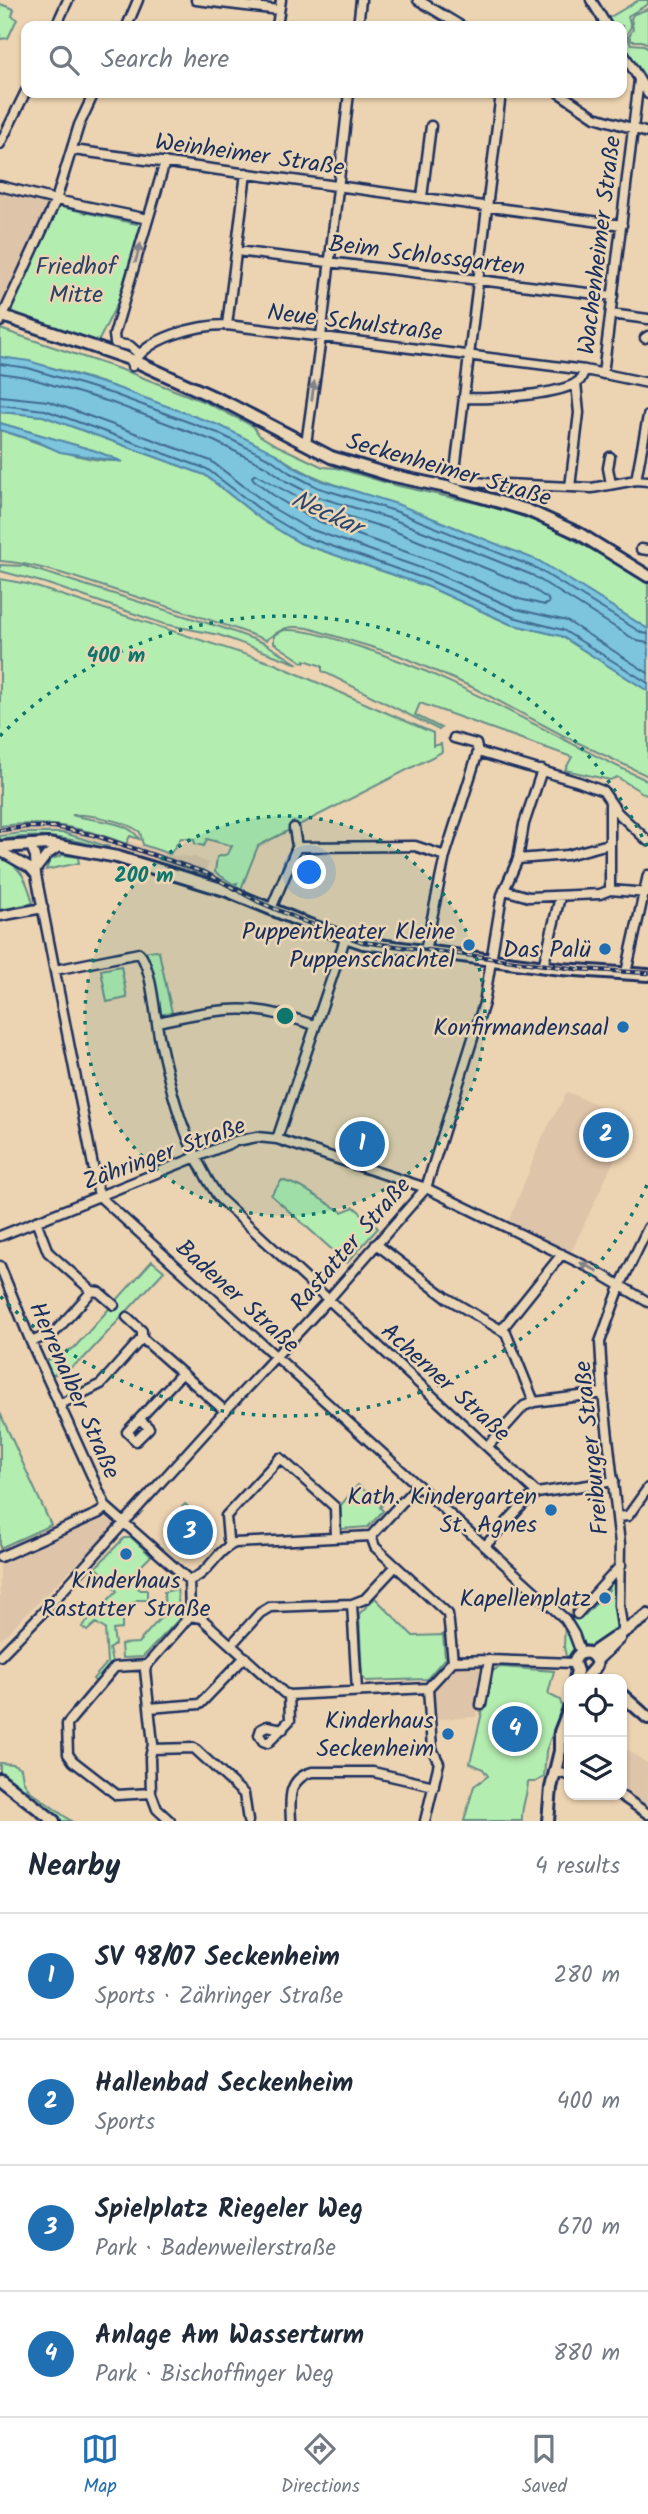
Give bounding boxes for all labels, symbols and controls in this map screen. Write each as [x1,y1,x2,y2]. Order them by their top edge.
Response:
search box [21,21,627,98]
text: Search here [101,39,229,81]
icon: search [45,41,83,79]
street label: Weinheimer Straße [153,123,347,188]
street label: Wachenheimer Straße [568,133,633,357]
street label: Beim Schlossgarten [326,225,527,288]
one-way arrow [133,243,143,264]
park label: Friedhof Mitte [35,248,120,315]
street label: Neue Schulstraße [265,293,445,354]
one-way arrow [308,380,319,402]
street label: Seckenheimer Straße [341,422,556,518]
water label: Neckar [284,479,373,551]
text: 400 m [87,640,145,673]
your location [292,855,326,889]
text: 200 m [114,860,174,893]
place label: Puppentheater Kleine Puppenschachtel [242,913,455,980]
place label: Das Palü [503,931,592,970]
marker: Puppentheater Kleine Puppenschachtel [461,937,477,953]
marker: Das Palü [597,941,613,957]
centre of rings [273,1004,297,1028]
place label: Konfirmandensaal [433,1009,609,1048]
marker: Konfirmandensaal [615,1019,631,1035]
street label: Zähringer Straße [77,1107,252,1202]
pin: 2 [583,1109,629,1161]
pin: 1 [339,1118,385,1170]
street label: Rastatter Straße [281,1168,421,1322]
street label: Badener Straße [166,1230,308,1364]
one-way arrow [579,1262,599,1273]
street label: Herrenalber Straße [17,1296,130,1486]
street label: Acherner Straße [371,1314,519,1453]
street label: Freiburger Straße [564,1359,621,1537]
place label: Kath. Kindergarten St. Agnes [347,1478,537,1545]
marker: Kath. Kindergarten St. Agnes [543,1502,559,1518]
pin: 3 [167,1506,213,1558]
marker: Kinderhaus Rastatter Straße [118,1546,134,1562]
place label: Kinderhaus Rastatter Straße [41,1562,211,1629]
place label: Kapellenplatz [459,1580,591,1619]
marker: Kapellenplatz [597,1590,613,1606]
map controls [564,1674,627,1800]
button: locate [564,1674,627,1737]
place label: Kinderhaus Seckenheim [316,1702,434,1769]
pin: 4 [492,1703,538,1755]
marker: Kinderhaus Seckenheim [440,1726,456,1742]
button: layers [564,1737,627,1800]
text: Nearby [28,1843,120,1891]
text: 4 results [535,1849,620,1885]
text: SV 98/07 Seckenheim [95,1937,340,1979]
text: 1 [48,1958,54,1994]
text: 280 m [554,1958,620,1994]
text: Sports · Zähringer Straße [95,1979,343,2015]
text: Hallenbad Seckenheim [95,2063,353,2105]
text: 2 [44,2084,58,2120]
text: 400 m [557,2084,620,2120]
text: Sports [95,2105,155,2141]
text: Spielplatz Riegeler Weg [95,2189,363,2231]
text: 3 [45,2210,57,2246]
text: 670 m [558,2210,620,2246]
text: Park · Badenweilerstraße [95,2231,336,2267]
text: Anlage Am Wasserturm [95,2315,364,2357]
text: 4 [45,2336,57,2372]
text: 880 m [553,2336,620,2372]
text: Park · Bischoffinger Weg [95,2357,334,2393]
tab: Map [81,2430,119,2502]
tab: Directions [281,2430,360,2502]
tab: Saved [522,2430,567,2502]

